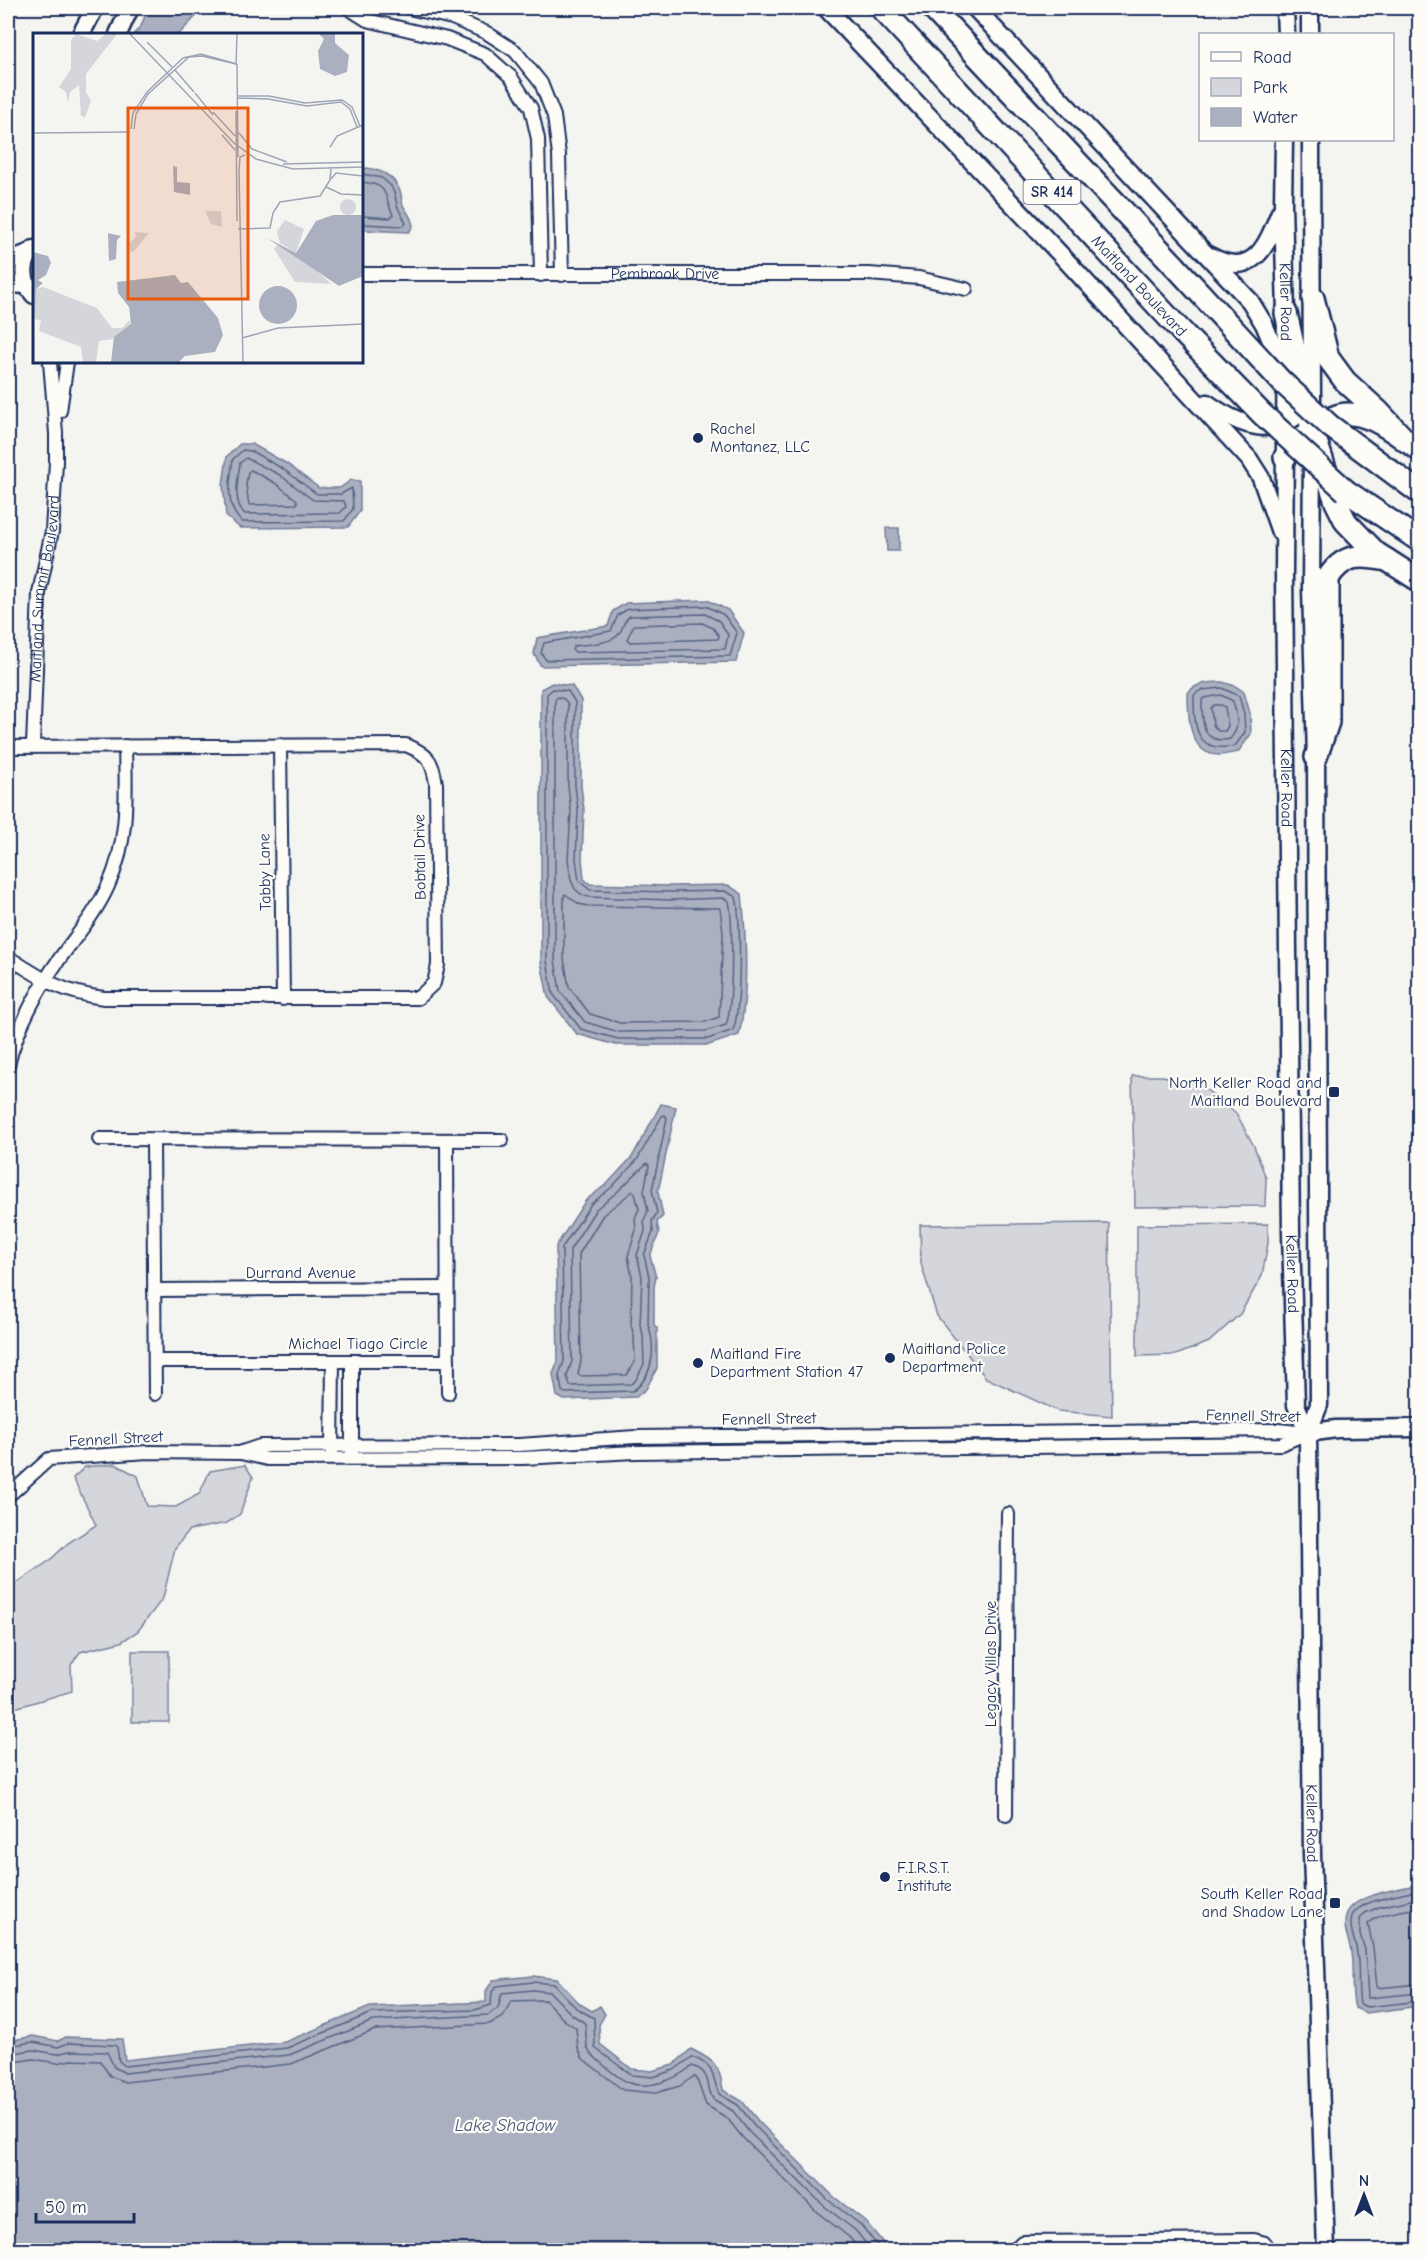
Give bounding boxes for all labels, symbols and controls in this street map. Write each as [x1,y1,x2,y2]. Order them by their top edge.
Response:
inset map [33,33,363,363]
legend [1199,33,1394,141]
text: Road [1253,47,1292,68]
text: Park [1253,77,1288,98]
text: Water [1253,107,1298,128]
road number: SR 414 [1024,180,1080,204]
street label: Maitland Boulevard [1088,232,1190,340]
street label: Keller Road [1276,263,1295,341]
street label: Pembrook Drive [611,265,719,283]
place label: Rachel Montanez, LLC [710,420,810,456]
marker: Rachel Montanez, LLC [691,431,705,445]
street label: Maitland Summit Boulevard [27,495,63,683]
street label: Keller Road [1277,749,1296,827]
street label: Bobtail Drive [410,814,430,900]
street label: Tabby Lane [255,833,275,911]
place label: North Keller Road and Maitland Boulevard [1169,1074,1322,1110]
marker: North Keller Road and Maitland Boulevard [1327,1085,1341,1099]
street label: Keller Road [1282,1234,1302,1313]
street label: Durrand Avenue [246,1264,356,1282]
street label: Michael Tiago Circle [288,1335,428,1353]
place label: Maitland Police Department [902,1340,1006,1376]
place label: Maitland Fire Department Station 47 [710,1345,864,1381]
marker: Maitland Police Department [883,1351,897,1365]
marker: Maitland Fire Department Station 47 [691,1356,705,1370]
street label: Fennell Street [1206,1406,1301,1426]
street label: Fennell Street [722,1409,817,1429]
street label: Fennell Street [68,1428,164,1450]
street label: Legacy Villas Drive [982,1601,1000,1727]
street label: Keller Road [1302,1784,1321,1863]
place label: F.I.R.S.T. Institute [897,1859,952,1895]
marker: F.I.R.S.T. Institute [878,1870,892,1884]
place label: South Keller Road and Shadow Lane [1201,1885,1323,1921]
marker: South Keller Road and Shadow Lane [1328,1896,1342,1910]
water label: Lake Shadow [455,2115,557,2136]
north arrow [1334,2165,1394,2225]
text: N [1359,2172,1369,2190]
scale bar [36,2186,134,2224]
text: 50 m [45,2197,87,2218]

